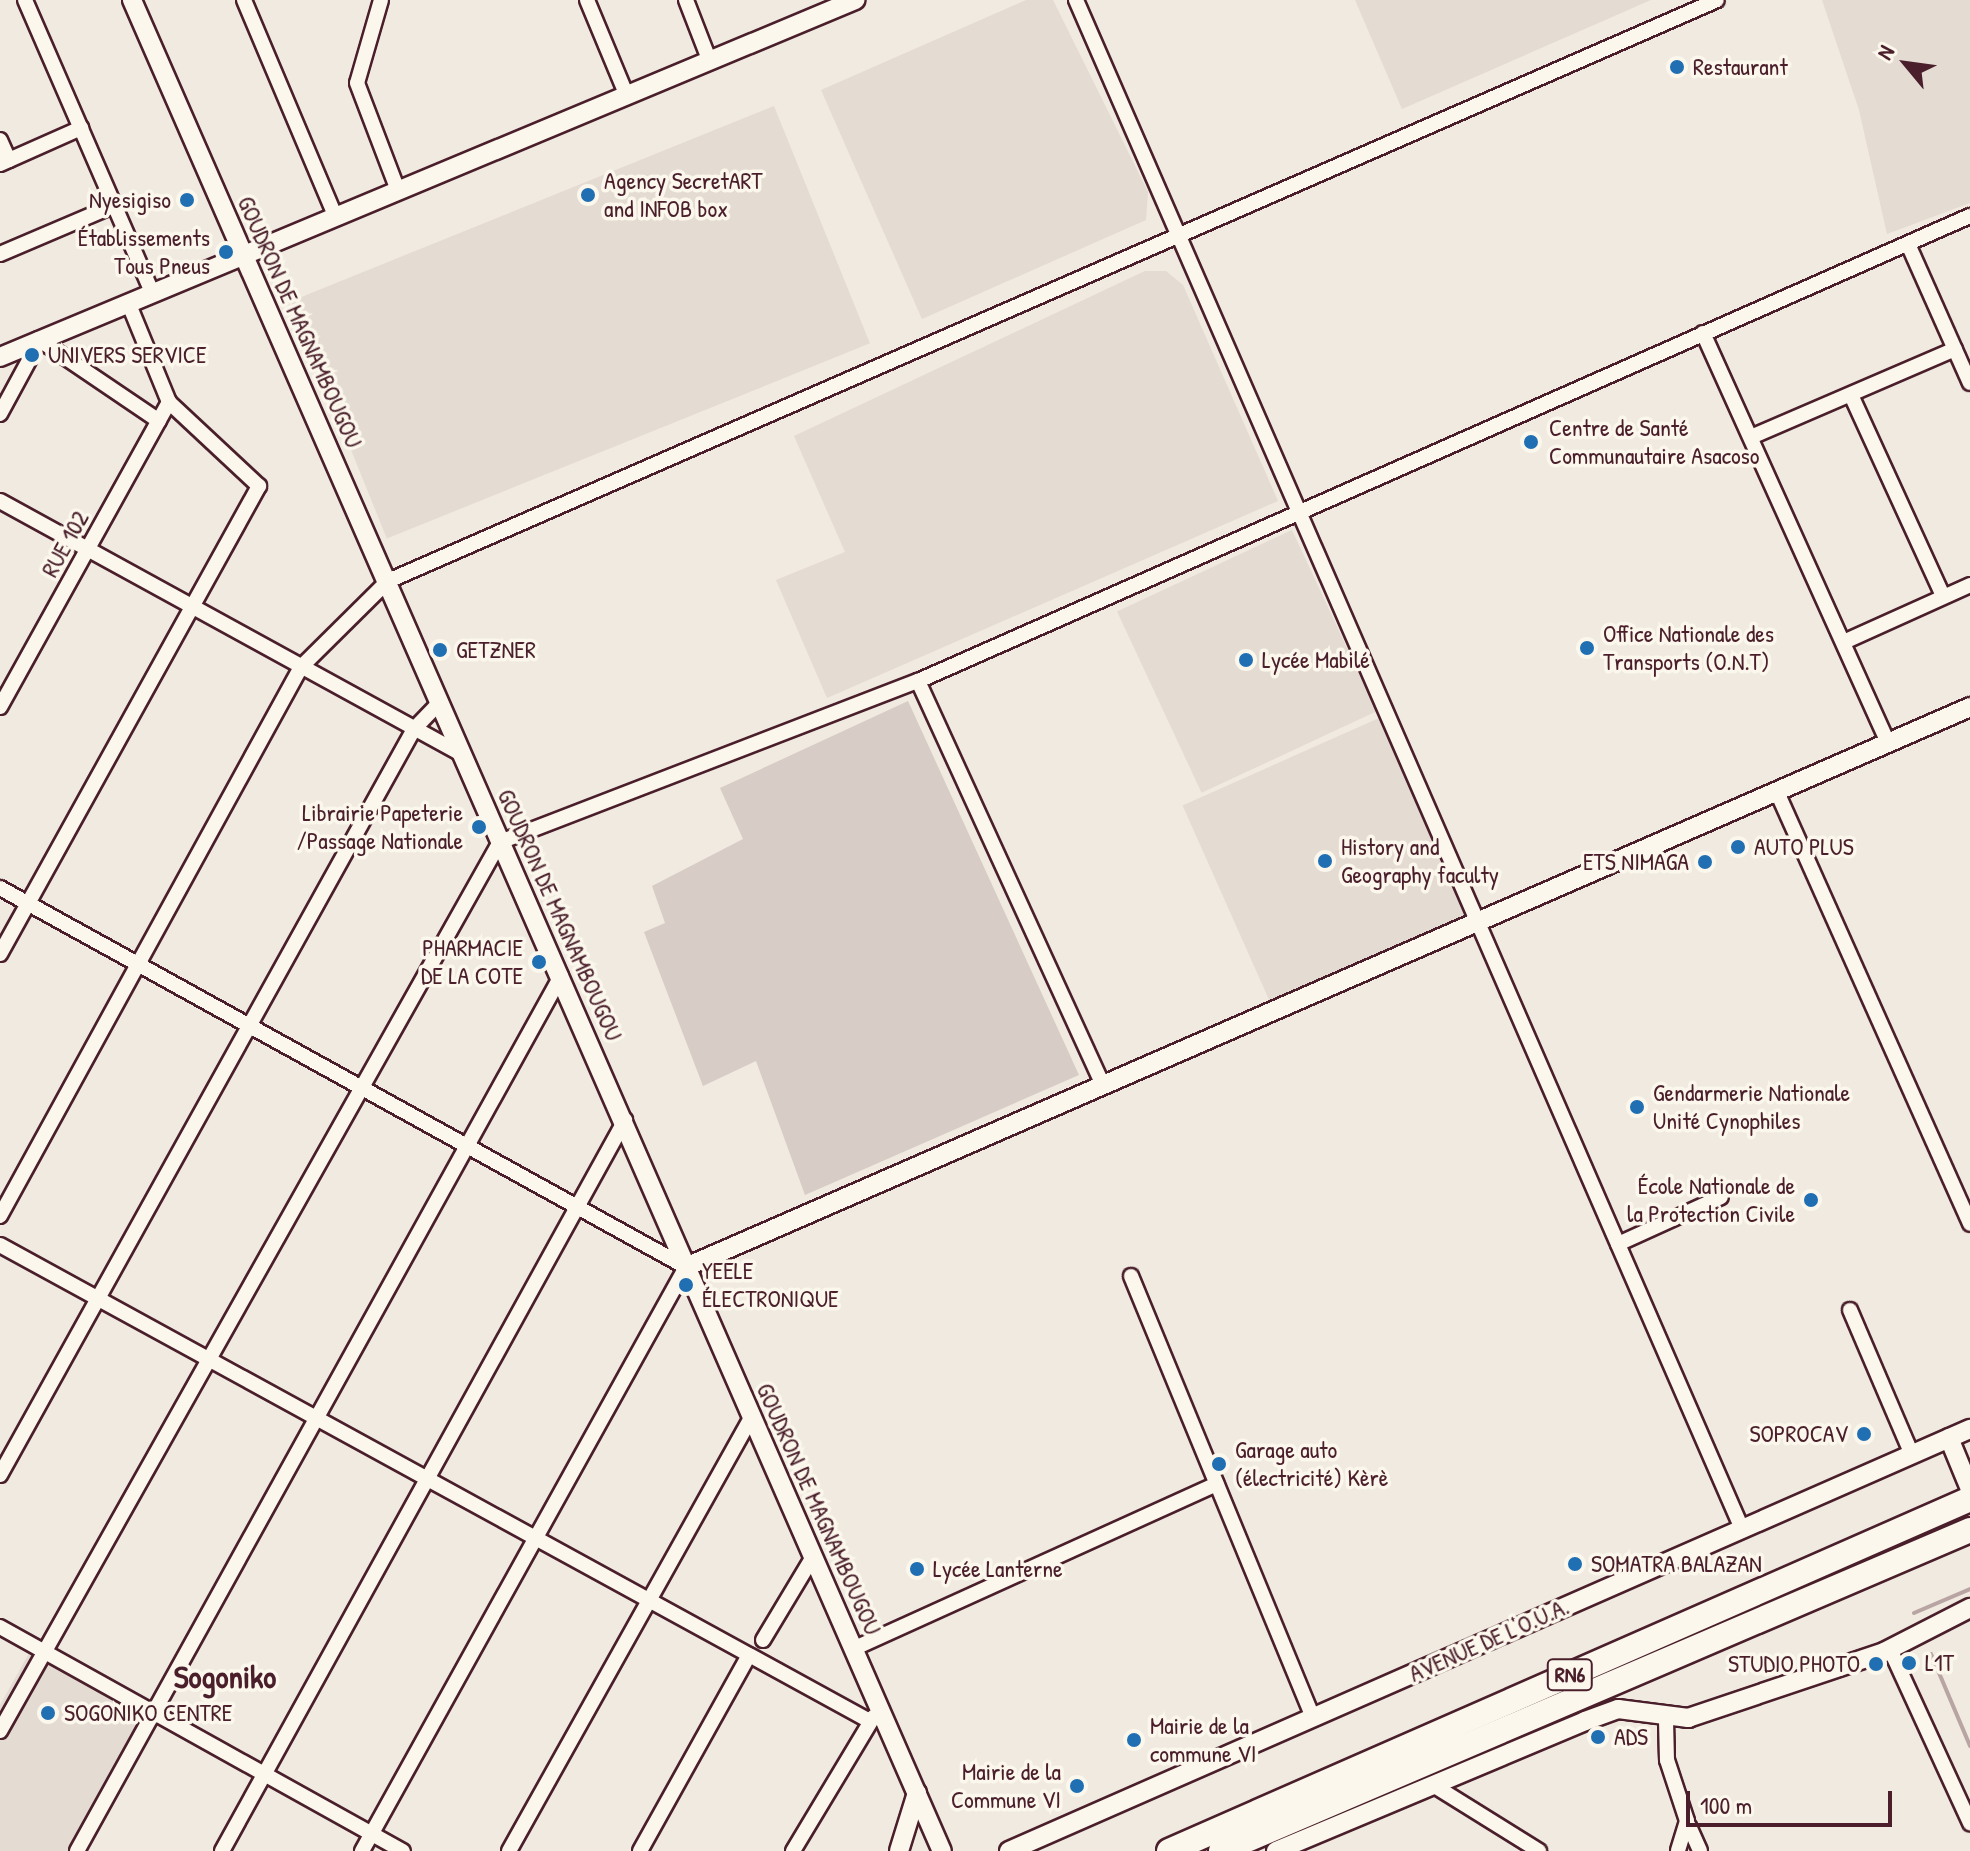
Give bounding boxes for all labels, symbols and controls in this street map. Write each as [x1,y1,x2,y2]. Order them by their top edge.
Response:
north arrow [1866,24,1946,104]
text: N [1869,40,1901,65]
place label: Restaurant [1693,53,1788,81]
marker: Restaurant [1668,58,1686,76]
place label: Agency SecretART and INFOB box [604,167,763,223]
place label: Nyesigiso [89,186,171,214]
marker: Agency SecretART and INFOB box [579,186,597,204]
marker: Nyesigiso [178,191,196,209]
street label: GOUDRON DE MAGNAMBOUGOU [231,192,369,452]
place label: Établissements Tous Pneus [78,224,210,280]
marker: Établissements Tous Pneus [217,243,235,261]
place label: UNIVERS SERVICE [48,341,207,369]
marker: UNIVERS SERVICE [23,346,41,364]
place label: Centre de Santé Communautaire Asacoso [1549,414,1760,470]
marker: Centre de Santé Communautaire Asacoso [1520,431,1542,453]
street label: RUE 102 [35,506,95,582]
place label: Office Nationale des Transports (O.N.T) [1603,620,1774,676]
place label: GETZNER [456,636,536,664]
marker: Office Nationale des Transports (O.N.T) [1578,639,1596,657]
marker: GETZNER [431,641,449,659]
place label: Lycée Mabilé [1262,646,1370,674]
marker: Lycée Mabilé [1237,651,1255,669]
street label: GOUDRON DE MAGNAMBOUGOU [491,785,629,1045]
place label: Librairie Papeterie /Passage Nationale [297,799,463,855]
marker: Librairie Papeterie /Passage Nationale [470,818,488,836]
place label: History and Geography faculty [1341,833,1499,889]
place label: AUTO PLUS [1754,833,1854,861]
marker: AUTO PLUS [1729,838,1747,856]
place label: ETS NIMAGA [1583,848,1689,876]
marker: History and Geography faculty [1316,852,1334,870]
marker: ETS NIMAGA [1696,853,1714,871]
place label: PHARMACIE DE LA COTE [421,934,523,990]
marker: PHARMACIE DE LA COTE [530,953,548,971]
place label: Gendarmerie Nationale Unité Cynophiles [1653,1079,1850,1135]
marker: Gendarmerie Nationale Unité Cynophiles [1628,1098,1646,1116]
place label: École Nationale de la Protection Civile [1627,1172,1795,1228]
marker: École Nationale de la Protection Civile [1802,1191,1820,1209]
place label: YEELE ÉLECTRONIQUE [702,1257,839,1313]
marker: YEELE ÉLECTRONIQUE [677,1276,695,1294]
street label: GOUDRON DE MAGNAMBOUGOU [750,1379,888,1639]
place label: SOPROCAV [1750,1420,1848,1448]
marker: SOPROCAV [1855,1425,1873,1443]
place label: Garage auto (électricité) Kèrè [1235,1436,1388,1492]
marker: Garage auto (électricité) Kèrè [1210,1455,1228,1473]
place label: SOMATRA BALAZAN [1591,1550,1762,1578]
place label: Lycée Lanterne [933,1555,1063,1583]
marker: SOMATRA BALAZAN [1566,1555,1584,1573]
marker: Lycée Lanterne [908,1560,926,1578]
street label: AVENUE DE L'O.U.A. [1405,1592,1573,1688]
place label: L1T [1925,1649,1954,1677]
place label: STUDIO PHOTO [1728,1650,1860,1678]
marker: L1T [1900,1654,1918,1672]
marker: STUDIO PHOTO [1867,1655,1885,1673]
road number: RN6 [1546,1657,1594,1693]
district label: Sogoniko [174,1658,276,1696]
place label: SOGONIKO CENTRE [64,1699,232,1727]
marker: SOGONIKO CENTRE [39,1704,57,1722]
place label: Mairie de la commune VI [1150,1712,1256,1768]
place label: ADS [1614,1723,1648,1751]
marker: ADS [1589,1728,1607,1746]
marker: Mairie de la commune VI [1125,1731,1143,1749]
place label: Mairie de la Commune VI [951,1758,1061,1814]
scale bar [1690,1775,1896,1825]
marker: Mairie de la Commune VI [1068,1777,1086,1795]
text: 100 m [1700,1789,1752,1821]

